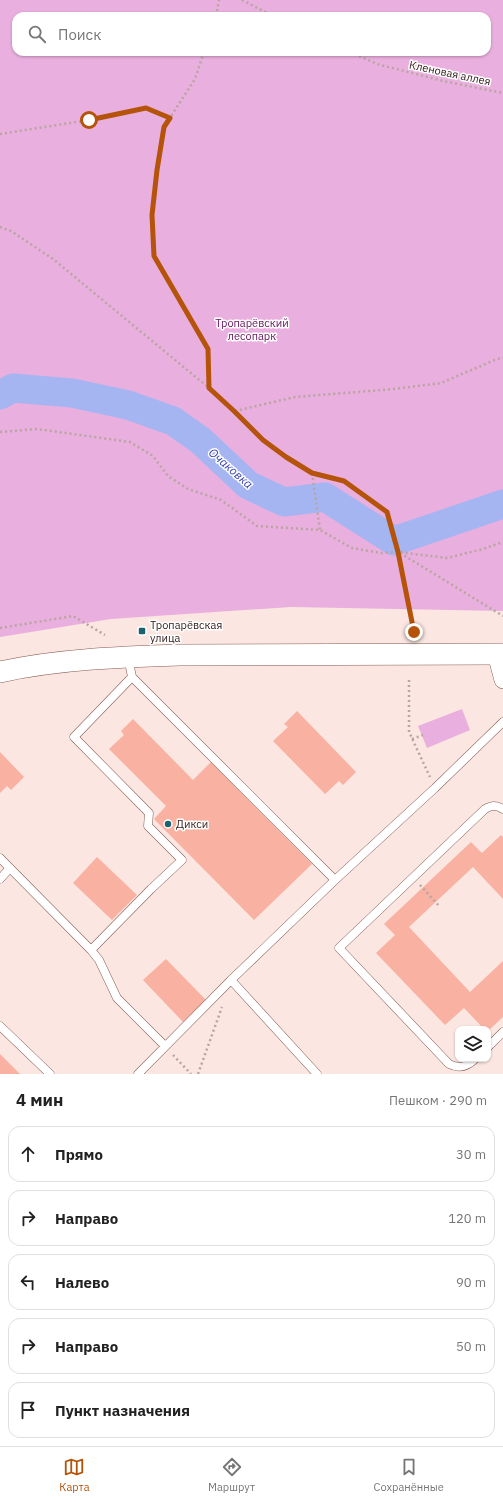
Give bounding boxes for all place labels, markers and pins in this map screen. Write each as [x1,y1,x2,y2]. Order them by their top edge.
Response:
place label: Тропарёвская улица [150,618,222,645]
marker: Тропарёвская улица [137,626,147,636]
place label: Дикси [176,817,208,831]
marker: Дикси [163,819,173,829]

